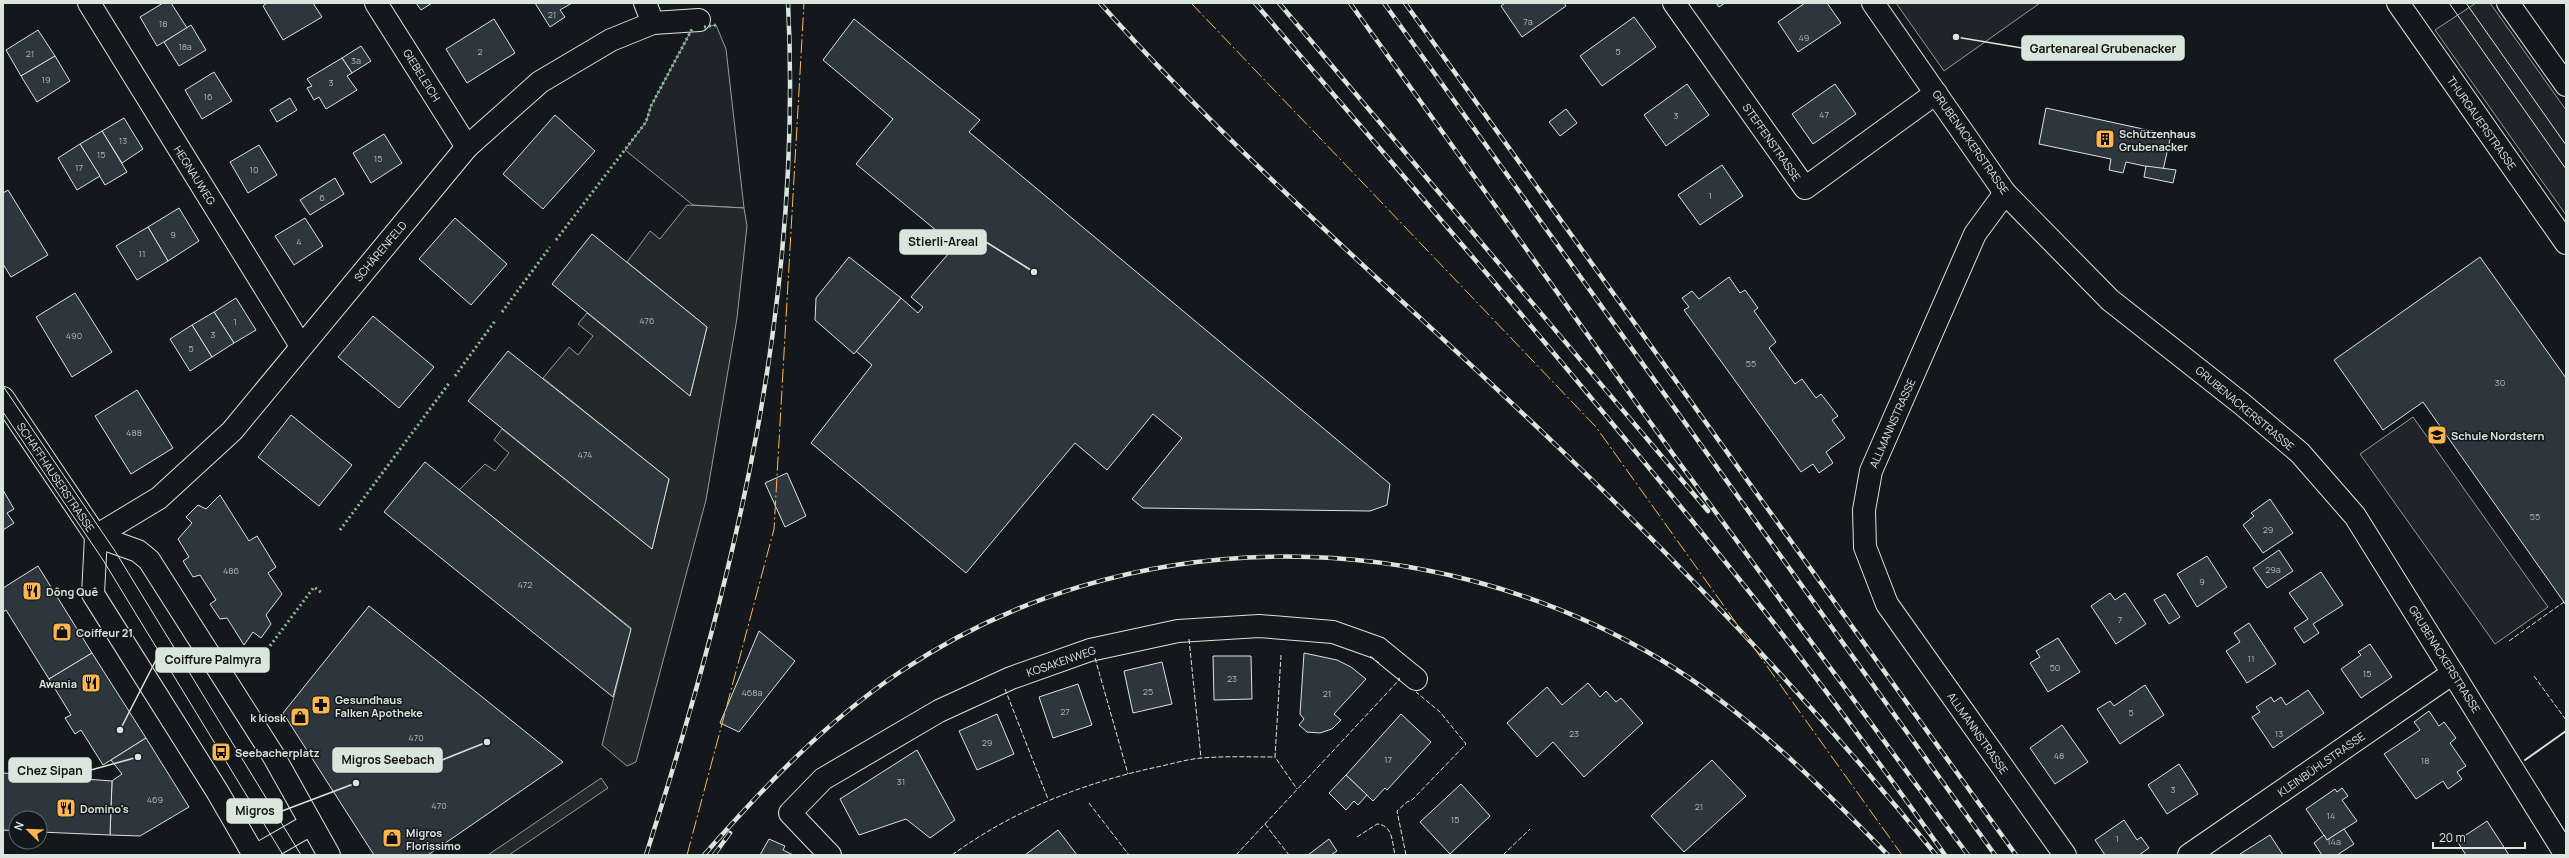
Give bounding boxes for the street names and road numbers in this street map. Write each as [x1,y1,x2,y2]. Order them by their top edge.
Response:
street label: GIEBELEICH [400,46,444,104]
street label: THURGAUERSTRASSE [2444,73,2520,173]
street label: GRUBENACKERSTRASSE [1929,87,2013,197]
street label: STEFFENSTRASSE [1740,100,1804,184]
street label: HEGNAUWEG [171,143,219,208]
street label: SCHÄRENFELD [350,218,410,284]
street label: GRUBENACKERSTRASSE [2193,362,2297,454]
street label: ALLMANNSTRASSE [1866,376,1918,470]
street label: SCHAFFHAUSERSTRASSE [14,419,98,535]
street label: GRUBENACKERSTRASSE [2406,602,2484,716]
street label: KOSAKENWEG [1024,642,1098,680]
street label: ALLMANNSTRASSE [1944,689,2012,777]
street label: KLEINBÜHLSTRASSE [2274,728,2368,800]

